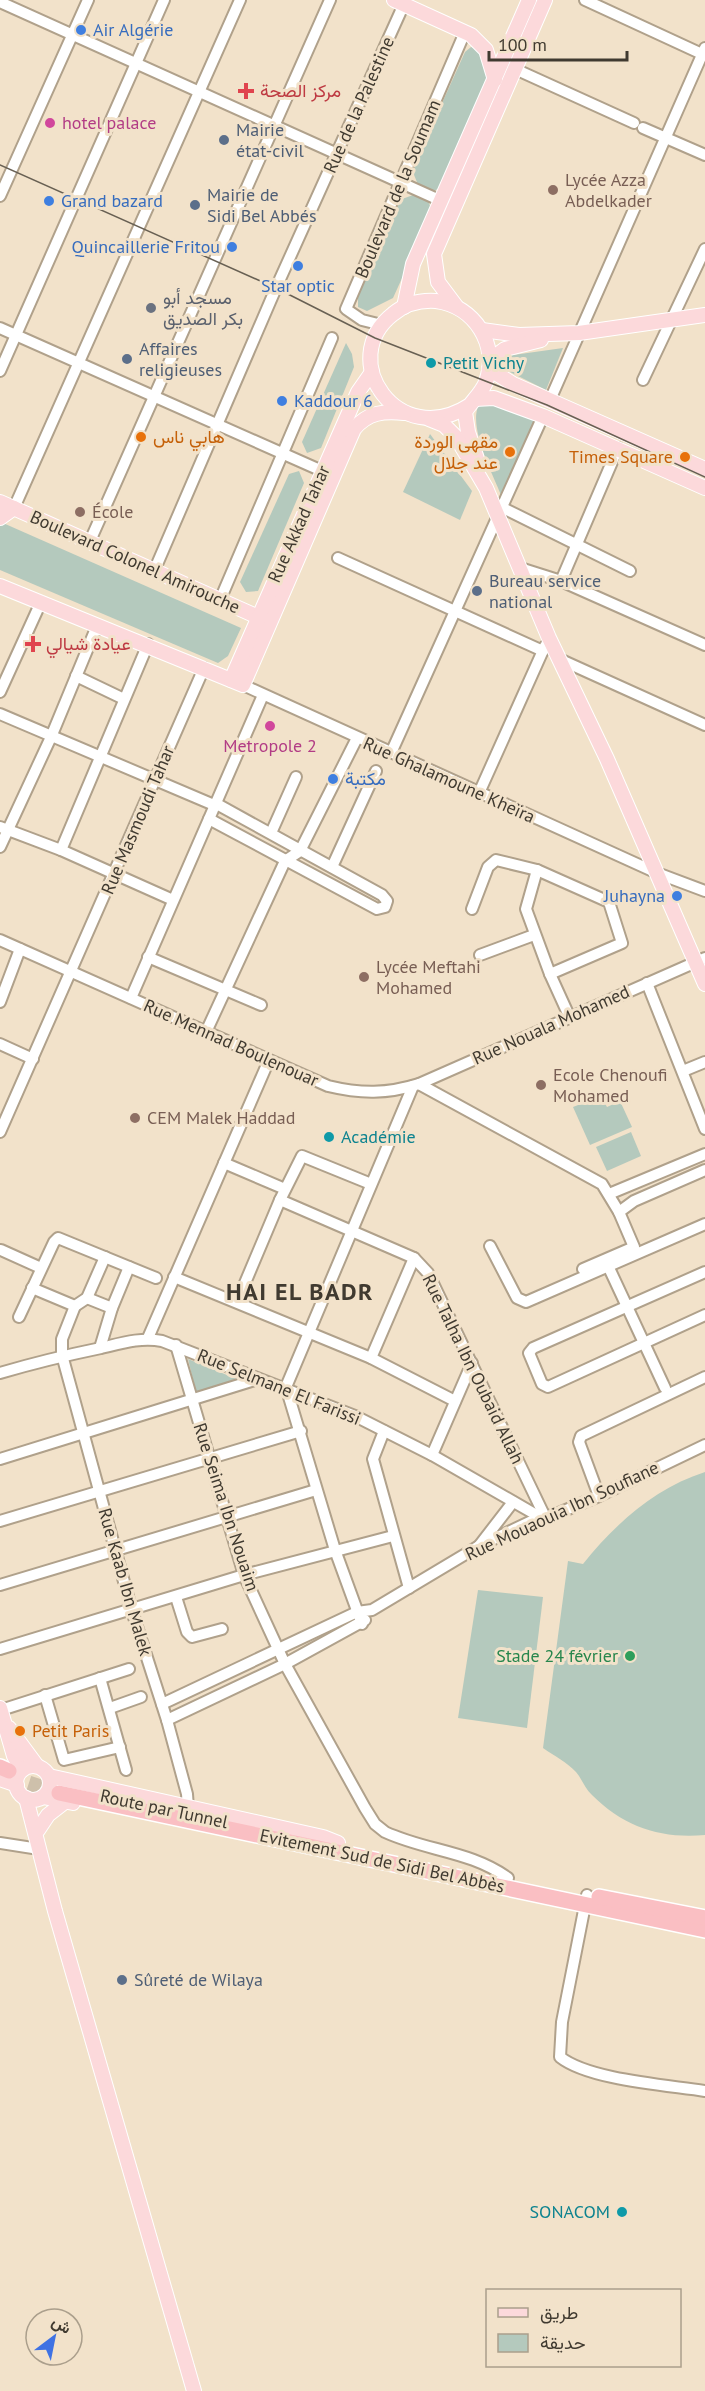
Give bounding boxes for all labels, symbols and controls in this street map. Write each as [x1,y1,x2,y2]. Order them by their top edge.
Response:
place label: Air Algérie [93,18,173,41]
marker: Air Algérie [74,23,88,37]
scale bar [489,24,627,62]
street label: Rue de la Palestine [318,33,399,177]
text: 100 m [498,33,547,56]
place label: مركز الصحة [260,79,341,102]
marker: مركز الصحة [237,82,255,100]
street label: Boulevard de la Soumam [349,96,446,282]
place label: hotel palace [62,111,156,134]
marker: hotel palace [43,116,57,130]
place label: Mairie état-civil [236,118,305,162]
marker: Mairie état-civil [217,133,231,147]
place label: Lycée Azza Abdelkader [565,168,652,212]
place label: Mairie de Sidi Bel Abbés [207,183,317,227]
marker: Lycée Azza Abdelkader [546,183,560,197]
place label: Grand bazard [61,189,163,212]
marker: Grand bazard [42,194,56,208]
marker: Mairie de Sidi Bel Abbés [188,198,202,212]
place label: Quincaillerie Fritou [71,235,220,258]
marker: Quincaillerie Fritou [225,240,239,254]
marker: Star optic [291,259,305,273]
place label: Star optic [261,274,335,297]
place label: مسجد أبو بكر الصديق [163,286,243,330]
marker: مسجد أبو بكر الصديق [144,301,158,315]
place label: Affaires religieuses [139,337,222,381]
place label: Petit Vichy [443,351,525,374]
marker: Affaires religieuses [120,352,134,366]
marker: Petit Vichy [424,356,438,370]
place label: Kaddour 6 [294,389,373,412]
marker: Kaddour 6 [275,394,289,408]
place label: هابي ناس [153,425,225,452]
marker: هابي ناس [134,430,148,444]
place label: مقهى الوردة عند جلال [414,430,498,474]
marker: مقهى الوردة عند جلال [503,445,517,459]
place label: Times Square [569,445,673,468]
marker: Times Square [678,450,692,464]
street label: Rue Akkad Tahar [262,461,335,586]
place label: École [92,500,133,523]
street label: Boulevard Colonel Amirouche [27,505,244,618]
marker: École [73,505,87,519]
place label: Bureau service national [489,569,601,613]
marker: Bureau service national [470,584,484,598]
place label: عيادة شيالي [46,632,131,659]
marker: عيادة شيالي [24,635,42,653]
marker: Metropole 2 [263,719,277,733]
street label: Rue Ghalamoune Kheïra [360,731,539,828]
place label: Metropole 2 [223,734,317,757]
street label: Rue Masmoudi Tahar [96,742,179,898]
place label: مكتبة [345,767,386,790]
marker: مكتبة [326,772,340,786]
place label: Juhayna [603,884,665,907]
marker: Juhayna [670,889,684,903]
place label: Lycée Meftahi Mohamed [376,955,481,999]
marker: Lycée Meftahi Mohamed [357,970,371,984]
street label: Rue Nouala Mohamed [469,980,633,1070]
street label: Rue Mennad Boulenouar [140,994,322,1092]
place label: Ecole Chenoufi Mohamed [553,1063,667,1107]
marker: Ecole Chenoufi Mohamed [534,1078,548,1092]
place label: CEM Malek Haddad [147,1106,295,1129]
marker: CEM Malek Haddad [128,1111,142,1125]
place label: Académie [341,1125,416,1148]
marker: Académie [322,1130,336,1144]
street label: Rue Talha Ibn Oubaid Allah [417,1270,529,1467]
district label: HAI EL BADR [226,1276,374,1307]
street label: Rue Selmane El Farissi [194,1343,364,1430]
street label: Rue Seima Ibn Nouaim [188,1420,265,1594]
street label: Rue Mouaouia Ibn Soufiane [461,1456,662,1566]
street label: Rue Kaab Ibn Malek [93,1505,158,1659]
place label: Stade 24 février [496,1644,618,1667]
marker: Stade 24 février [623,1649,637,1663]
place label: Petit Paris [32,1719,109,1742]
marker: Petit Paris [13,1724,27,1738]
street label: Route par Tunnel [98,1784,231,1833]
street label: Evitement Sud de Sidi Bel Abbès [258,1823,507,1898]
place label: Sûreté de Wilaya [134,1968,263,1991]
marker: Sûreté de Wilaya [115,1973,129,1987]
place label: SONACOM [530,2200,610,2223]
marker: SONACOM [615,2205,629,2219]
legend [486,2289,681,2367]
text: طريق [540,2301,578,2324]
north arrow [24,2307,84,2367]
text: ش [48,2311,75,2338]
text: حديقة [540,2331,586,2354]

